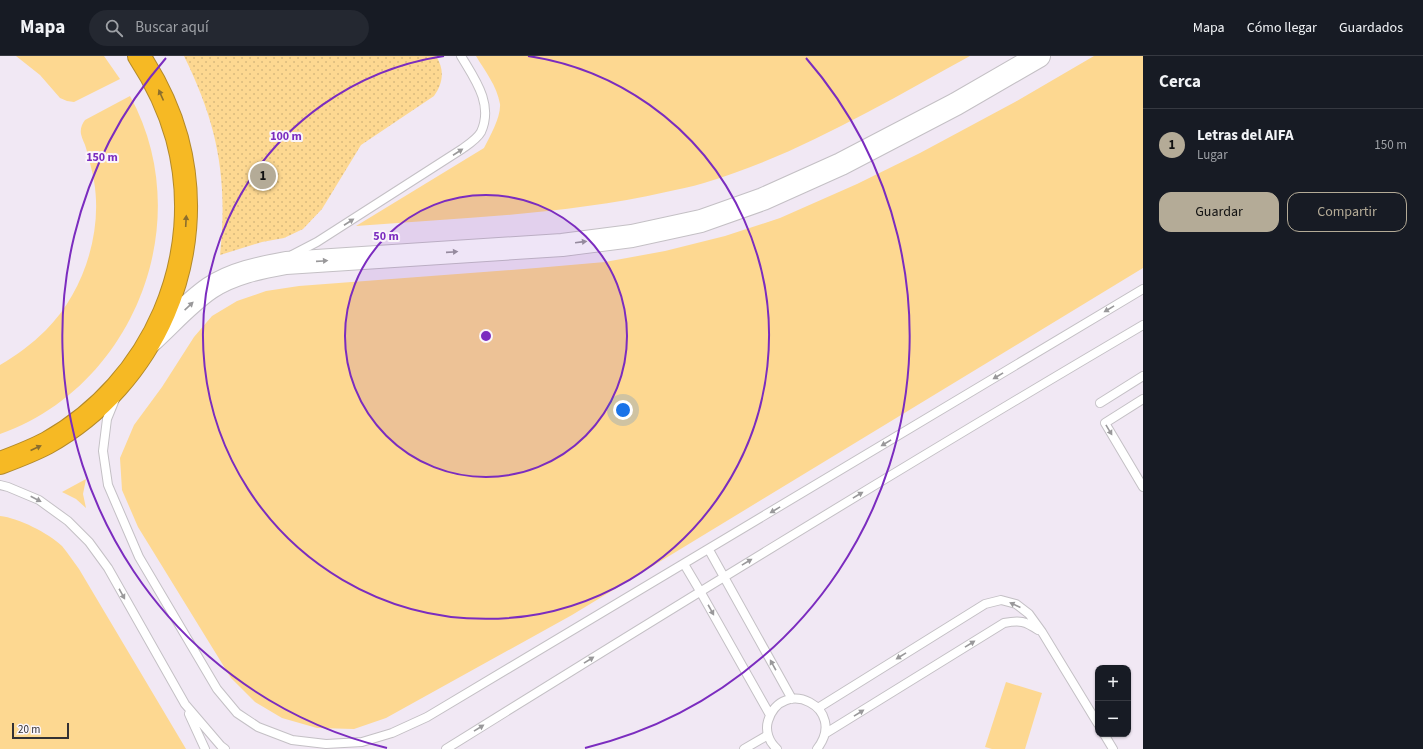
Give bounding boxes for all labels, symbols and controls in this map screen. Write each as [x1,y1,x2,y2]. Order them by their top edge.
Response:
search box [89,10,369,46]
text: Mapa [20,14,65,41]
icon: search [103,17,125,39]
text: Buscar aquí [135,17,209,38]
text: Mapa [1193,18,1225,38]
text: Cómo llegar [1247,18,1317,38]
text: Guardados [1339,18,1403,38]
text: Cerca [1159,70,1201,94]
one-way arrow [158,89,164,100]
text: Letras del AIFA [1197,125,1294,146]
text: 100 m [270,128,302,145]
text: 1 [1169,136,1175,154]
text: 150 m [1374,136,1407,154]
text: Lugar [1197,146,1228,164]
one-way arrow [452,148,464,155]
text: 150 m [86,149,118,166]
pin: 1 [250,161,276,191]
button: Guardar [1159,192,1279,232]
button: Compartir [1287,192,1407,232]
one-way arrow [182,215,189,227]
one-way arrow [344,218,354,226]
text: 50 m [373,228,399,245]
one-way arrow [575,239,587,246]
one-way arrow [446,249,458,256]
one-way arrow [316,257,328,264]
one-way arrow [184,301,194,310]
one-way arrow [1103,306,1115,313]
centre of rings [479,329,493,343]
one-way arrow [992,372,1004,379]
your location [613,400,633,420]
one-way arrow [1105,425,1113,435]
one-way arrow [880,439,892,446]
one-way arrow [30,445,42,451]
one-way arrow [852,491,864,498]
one-way arrow [30,496,42,502]
one-way arrow [769,506,781,513]
one-way arrow [741,559,753,566]
one-way arrow [119,588,126,599]
one-way arrow [1009,602,1021,608]
one-way arrow [708,604,714,616]
one-way arrow [964,641,975,648]
one-way arrow [896,652,906,660]
one-way arrow [583,656,595,663]
one-way arrow [770,659,777,671]
map controls [1095,665,1131,737]
button: + [1095,665,1131,701]
button: − [1095,701,1131,737]
one-way arrow [853,709,865,716]
scale bar [12,721,69,740]
text: 20 m [18,722,40,737]
one-way arrow [473,725,485,732]

